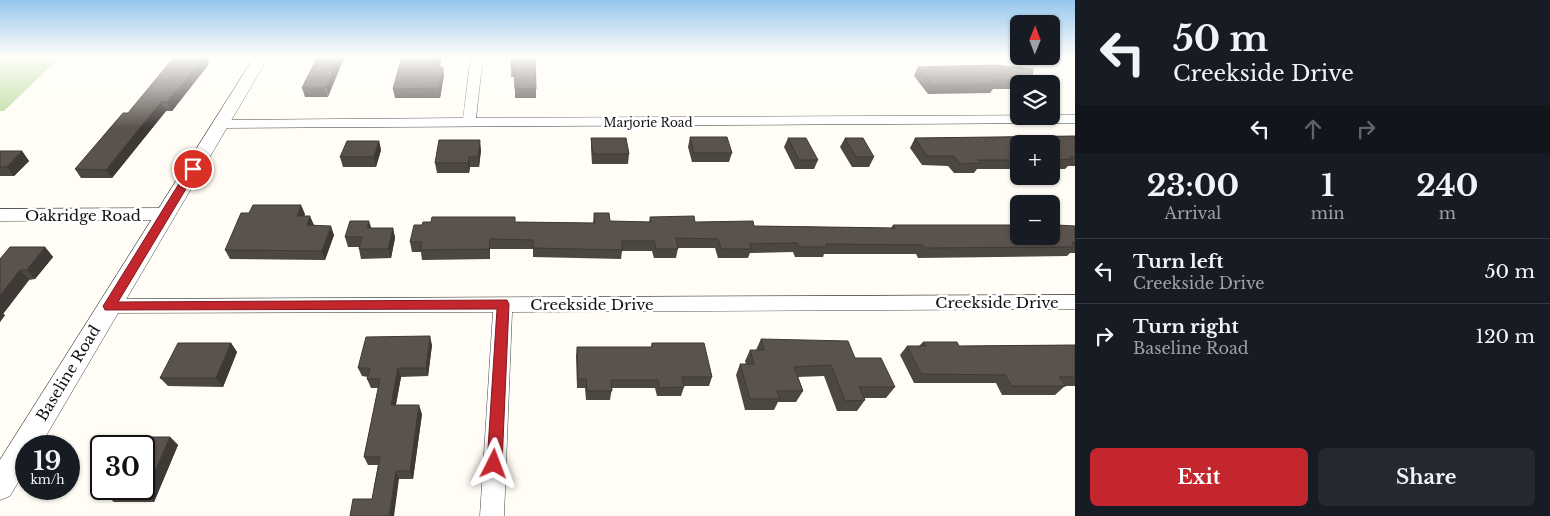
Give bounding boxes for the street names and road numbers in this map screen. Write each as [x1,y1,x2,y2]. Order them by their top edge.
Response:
street label: Marjorie Road [603,115,693,130]
street label: Oakridge Road [25,206,141,225]
street label: Creekside Drive [935,293,1059,312]
street label: Creekside Drive [530,295,654,314]
street label: Baseline Road [32,322,104,424]

